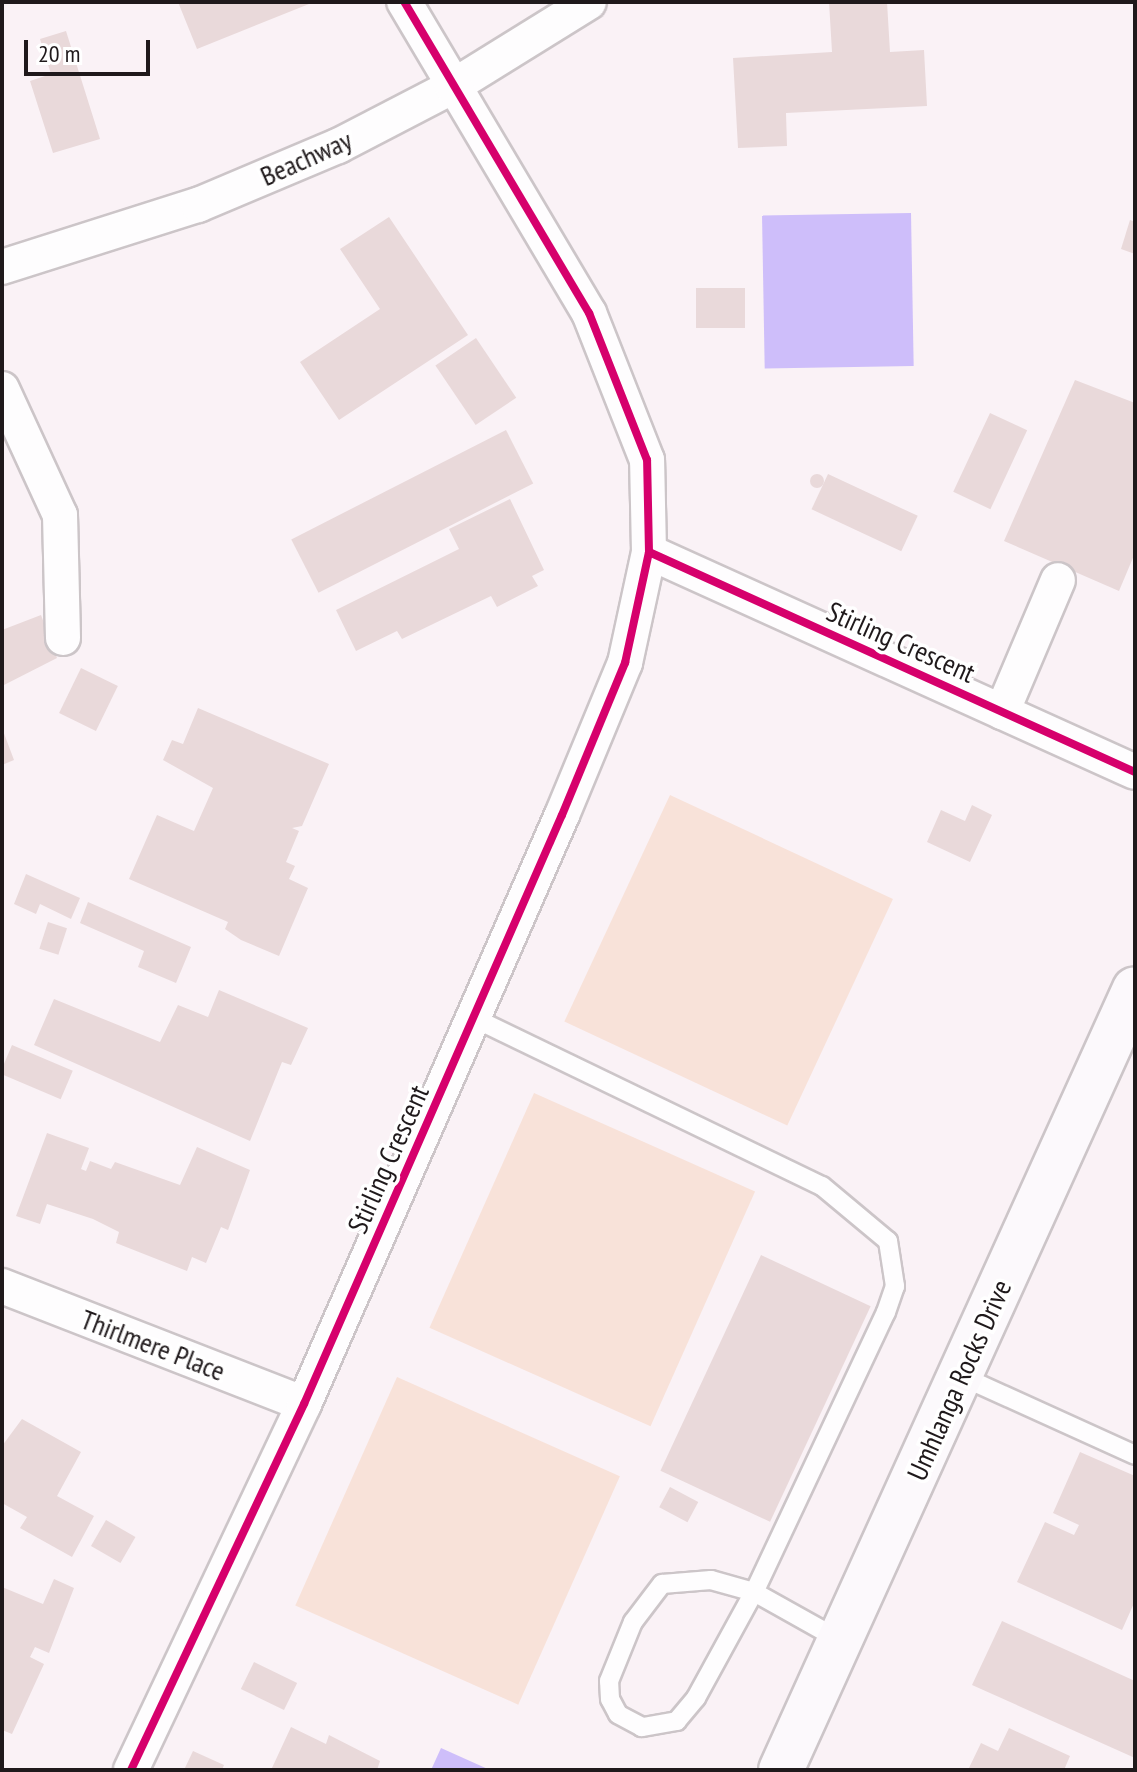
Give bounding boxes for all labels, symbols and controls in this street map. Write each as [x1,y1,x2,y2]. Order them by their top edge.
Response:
scale bar [28,24,154,74]
text: 20 m [38,38,80,69]
street label: Beachway [255,123,357,193]
street label: Stirling Crescent [822,594,980,690]
street label: Stirling Crescent [340,1080,436,1238]
street label: Umhlanga Rocks Drive [900,1275,1018,1485]
street label: Thirlmere Place [76,1302,230,1388]

